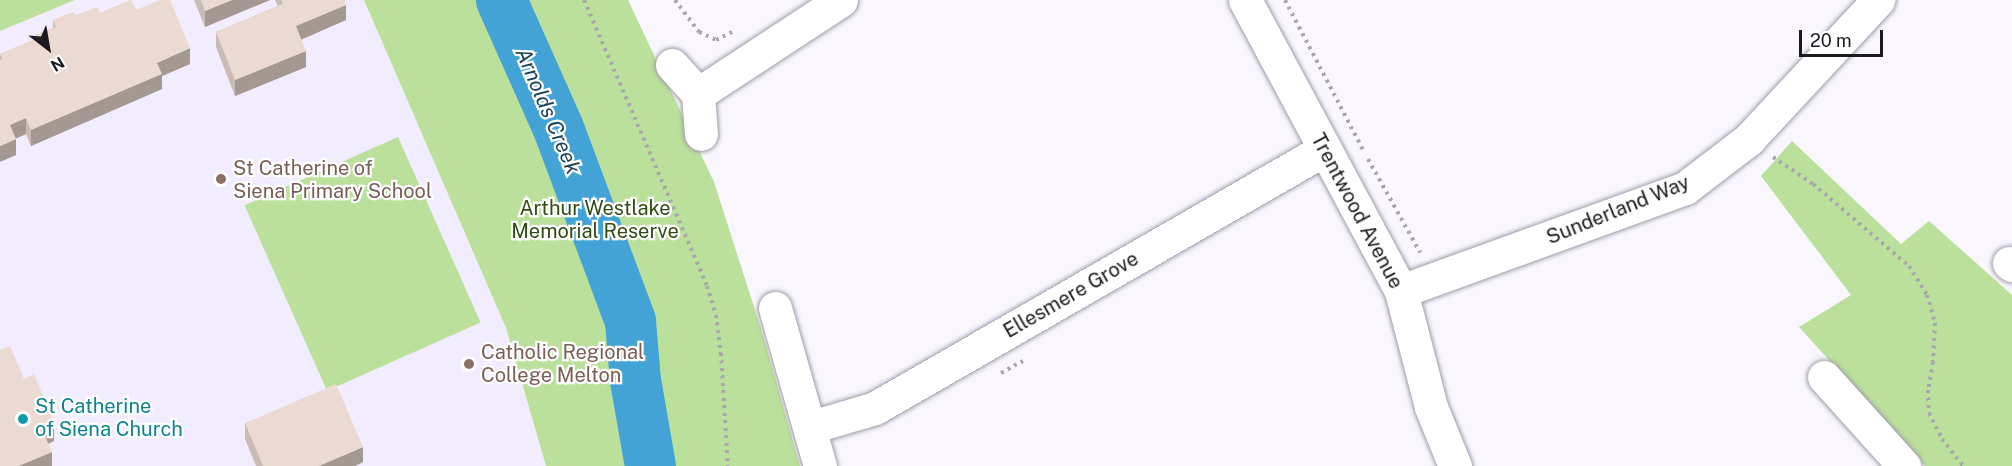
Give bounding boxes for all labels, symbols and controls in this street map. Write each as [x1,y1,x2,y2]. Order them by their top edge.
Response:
north arrow [18,18,78,78]
scale bar [1802,18,1886,56]
text: 20 m [1810,30,1852,51]
water label: Arnolds Creek [510,44,586,178]
text: N [47,52,68,75]
street label: Trentwood Avenue [1306,129,1408,293]
place label: St Catherine of Siena Primary School [233,156,432,203]
street label: Sunderland Way [1543,170,1693,250]
marker: St Catherine of Siena Primary School [214,172,228,186]
park label: Arthur Westlake Memorial Reserve [511,197,679,244]
street label: Ellesmere Grove [999,247,1143,343]
place label: Catholic Regional College Melton [481,340,644,387]
marker: Catholic Regional College Melton [462,357,476,371]
place label: St Catherine of Siena Church [35,395,183,442]
marker: St Catherine of Siena Church [16,412,30,426]

